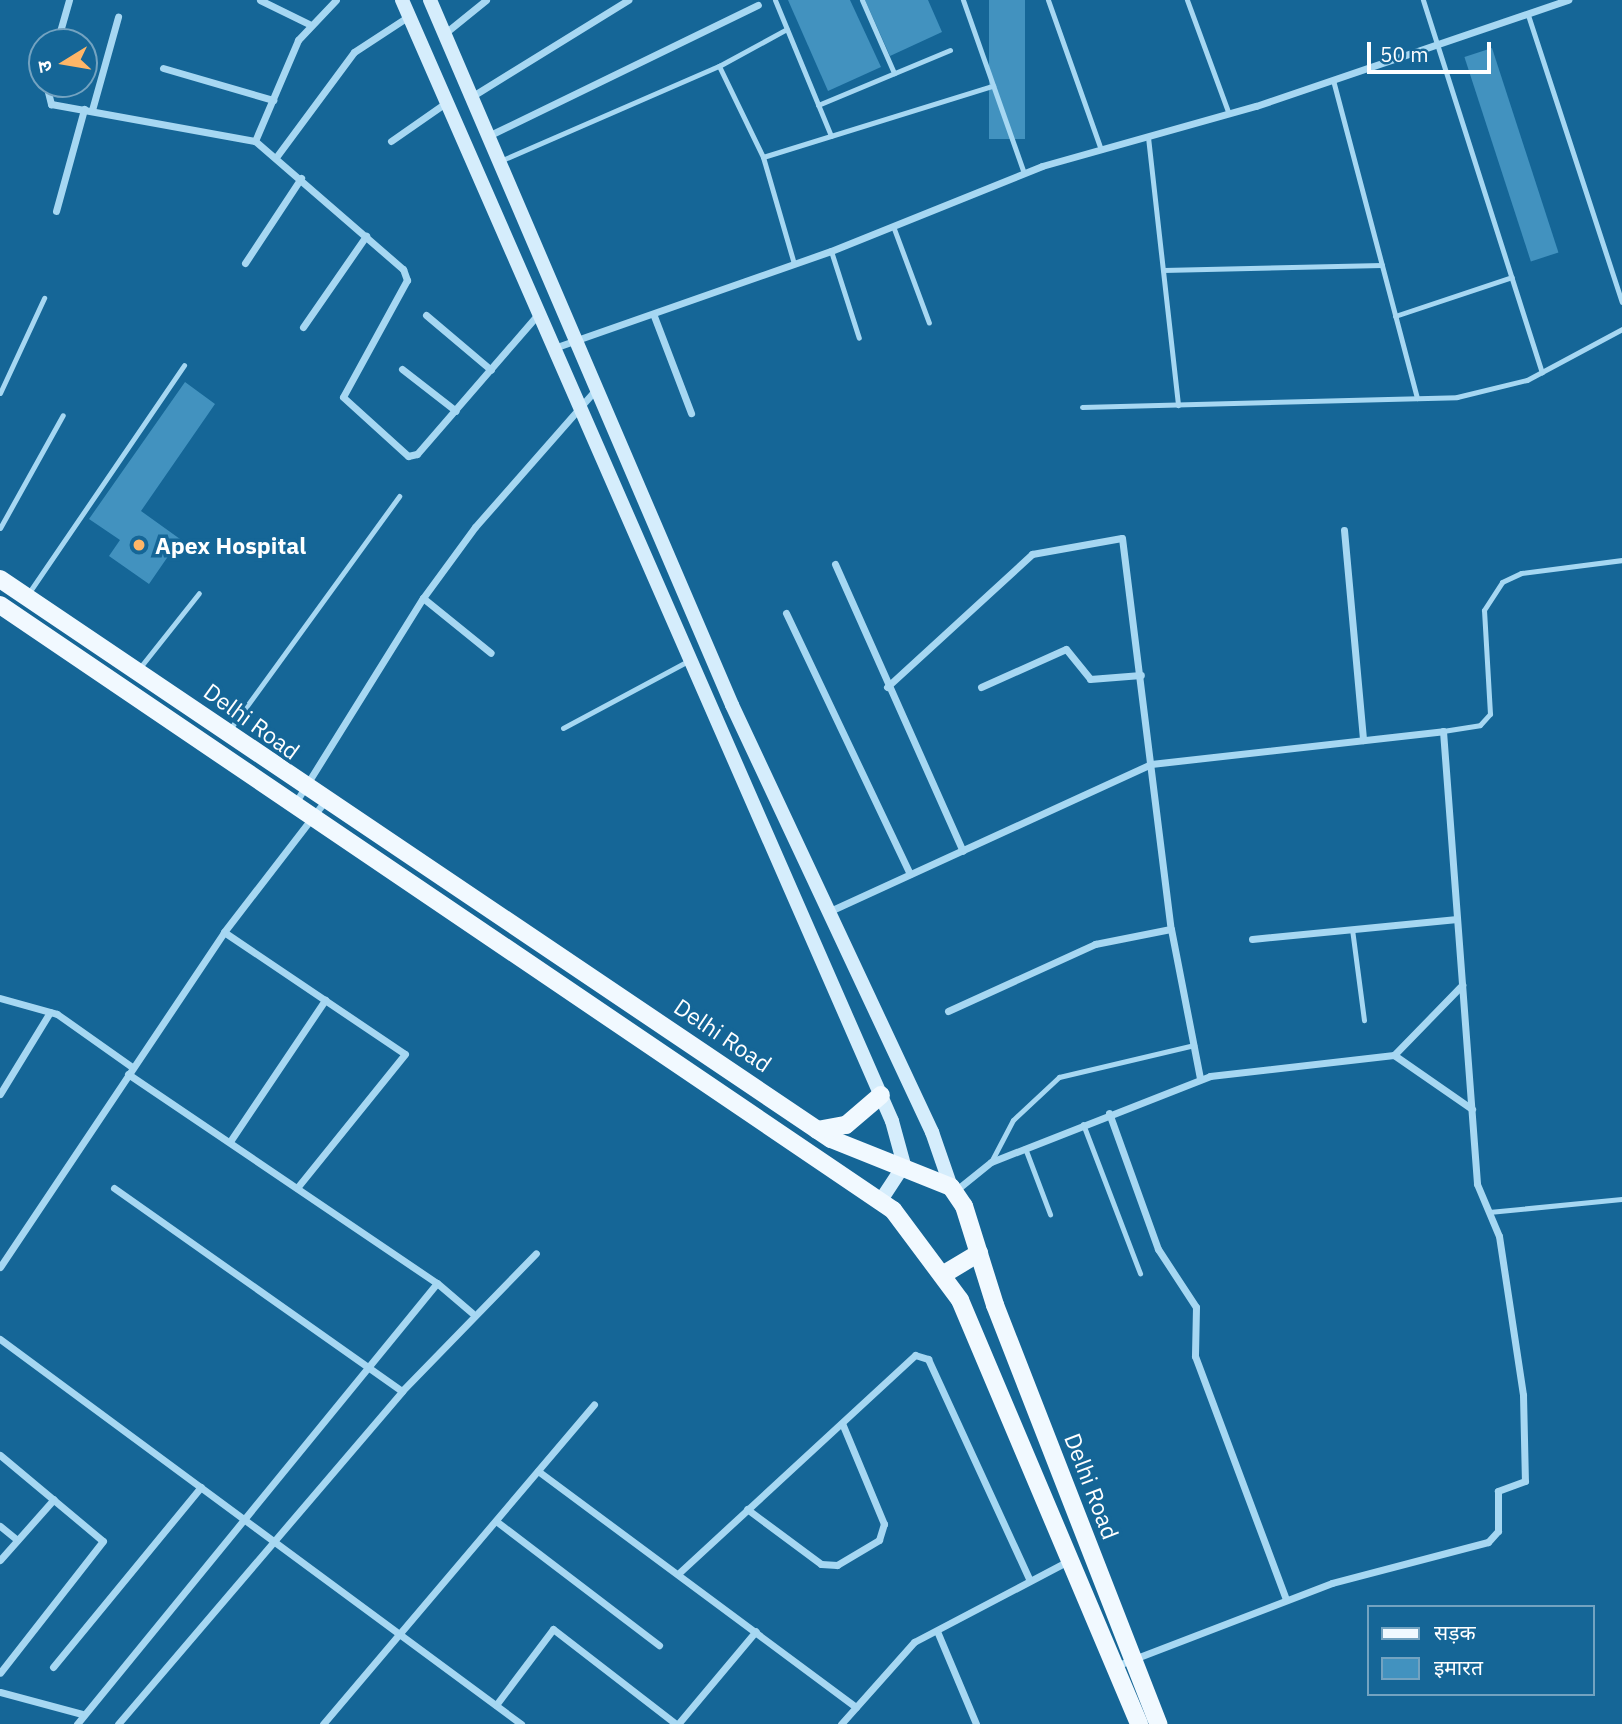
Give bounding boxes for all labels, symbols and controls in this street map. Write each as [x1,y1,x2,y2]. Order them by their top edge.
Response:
north arrow [28,28,98,98]
scale bar [1370,28,1494,72]
text: 50 m [1380,40,1429,68]
text: उ [32,59,57,74]
place label: Apex Hospital [155,531,306,559]
marker: Apex Hospital [129,535,149,555]
street label: Delhi Road [199,677,305,765]
street label: Delhi Road [669,992,777,1078]
street label: Delhi Road [1059,1429,1125,1543]
legend [1366,1605,1594,1696]
text: सड़क [1434,1618,1476,1646]
text: इमारत [1434,1653,1483,1681]

